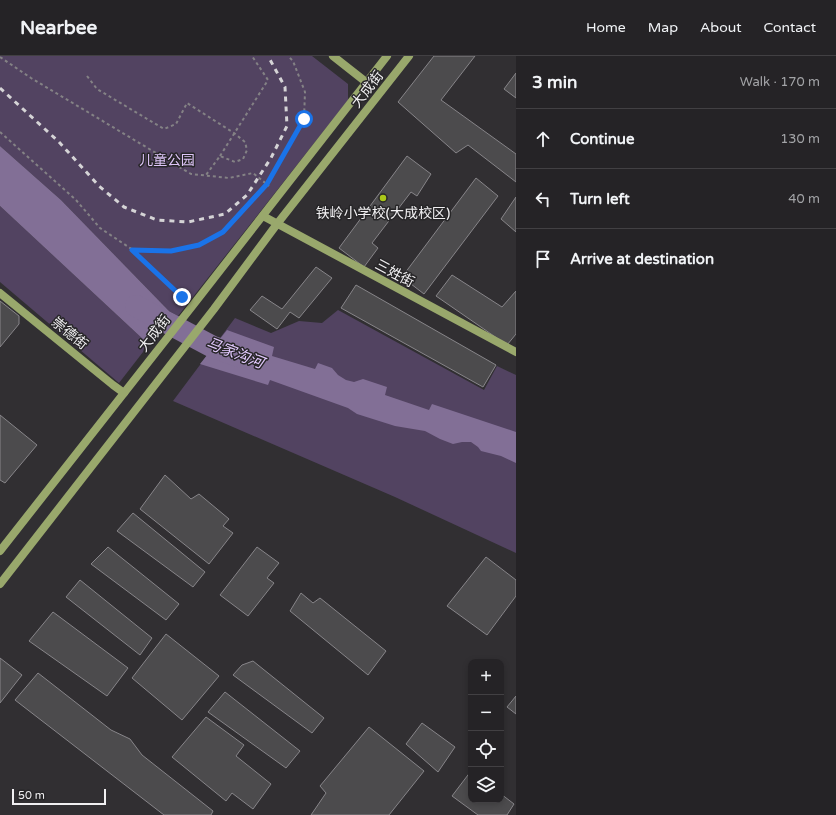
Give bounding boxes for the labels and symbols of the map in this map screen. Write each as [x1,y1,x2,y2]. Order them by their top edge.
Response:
street label: 大成街 [348,68,387,111]
route start [295,110,313,128]
park label: 儿童公园 [139,152,195,169]
marker: 铁岭小学校(大成校区) [378,193,388,203]
place label: 铁岭小学校(大成校区) [316,205,450,222]
street label: 三姓街 [372,256,417,291]
route end [173,288,191,306]
street label: 大成街 [135,312,174,355]
street label: 崇德街 [48,314,91,353]
water label: 马家沟河 [204,334,269,373]
scale bar [12,787,106,806]

